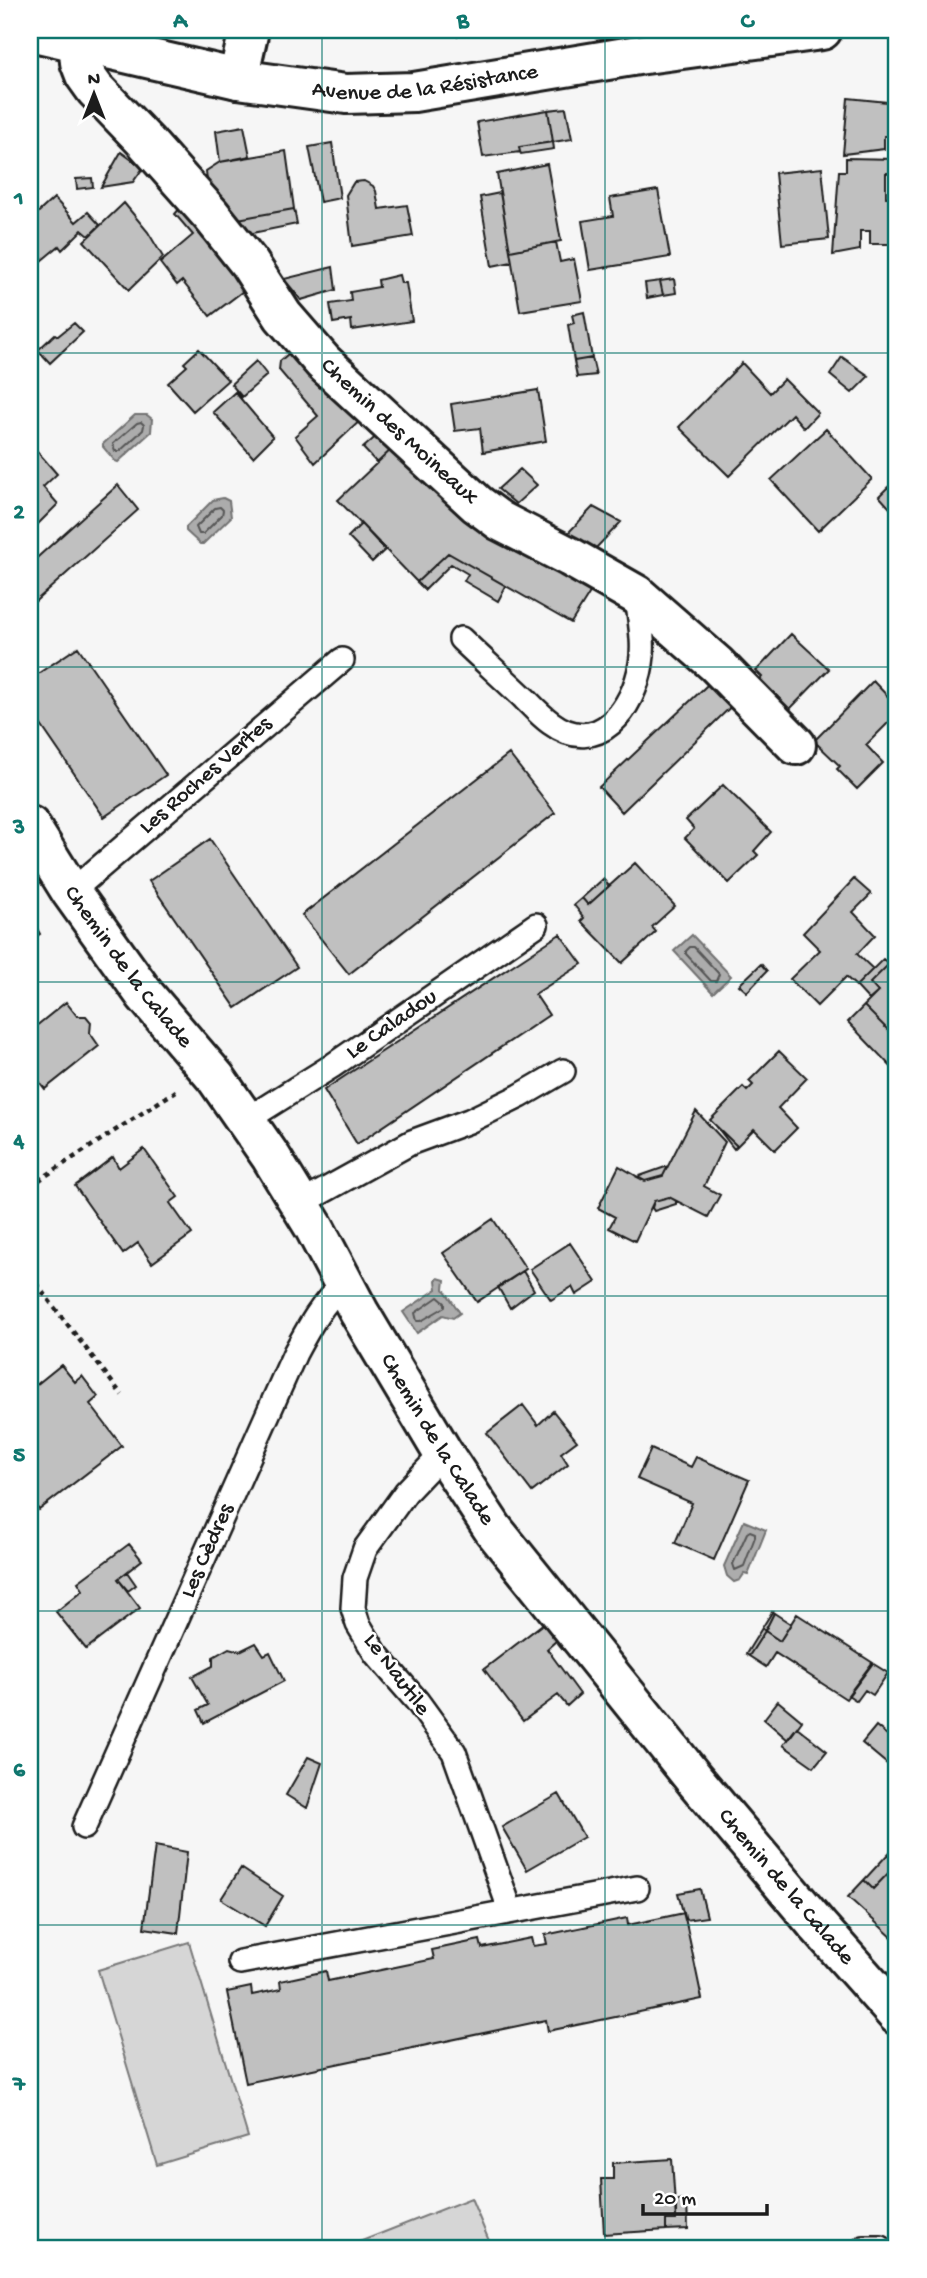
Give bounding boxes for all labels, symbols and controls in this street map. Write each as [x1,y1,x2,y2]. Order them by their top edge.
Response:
text: A [172,9,188,36]
text: B [456,9,470,36]
text: C [741,9,756,36]
street label: Avenue de la Résistance [310,58,541,108]
north arrow [60,60,130,130]
text: N [88,69,100,92]
text: 1 [13,186,24,213]
street label: Chemin des Moineaux [314,353,484,511]
text: 2 [13,500,25,527]
street label: Les Roches Vertes [134,711,278,841]
text: 3 [12,815,25,842]
street label: Chemin de la Calade [58,881,199,1055]
street label: Le Caladou [341,984,443,1066]
text: 4 [13,1129,25,1156]
street label: Chemin de la Calade [374,1349,501,1532]
text: 5 [13,1443,25,1470]
street label: Les Cèdres [175,1499,241,1602]
street label: Le Nautile [356,1629,436,1722]
text: 6 [13,1758,26,1785]
street label: Chemin de la Calade [712,1803,861,1972]
text: 7 [12,2072,26,2099]
scale bar [643,2173,768,2217]
text: 20 m [654,2188,696,2213]

